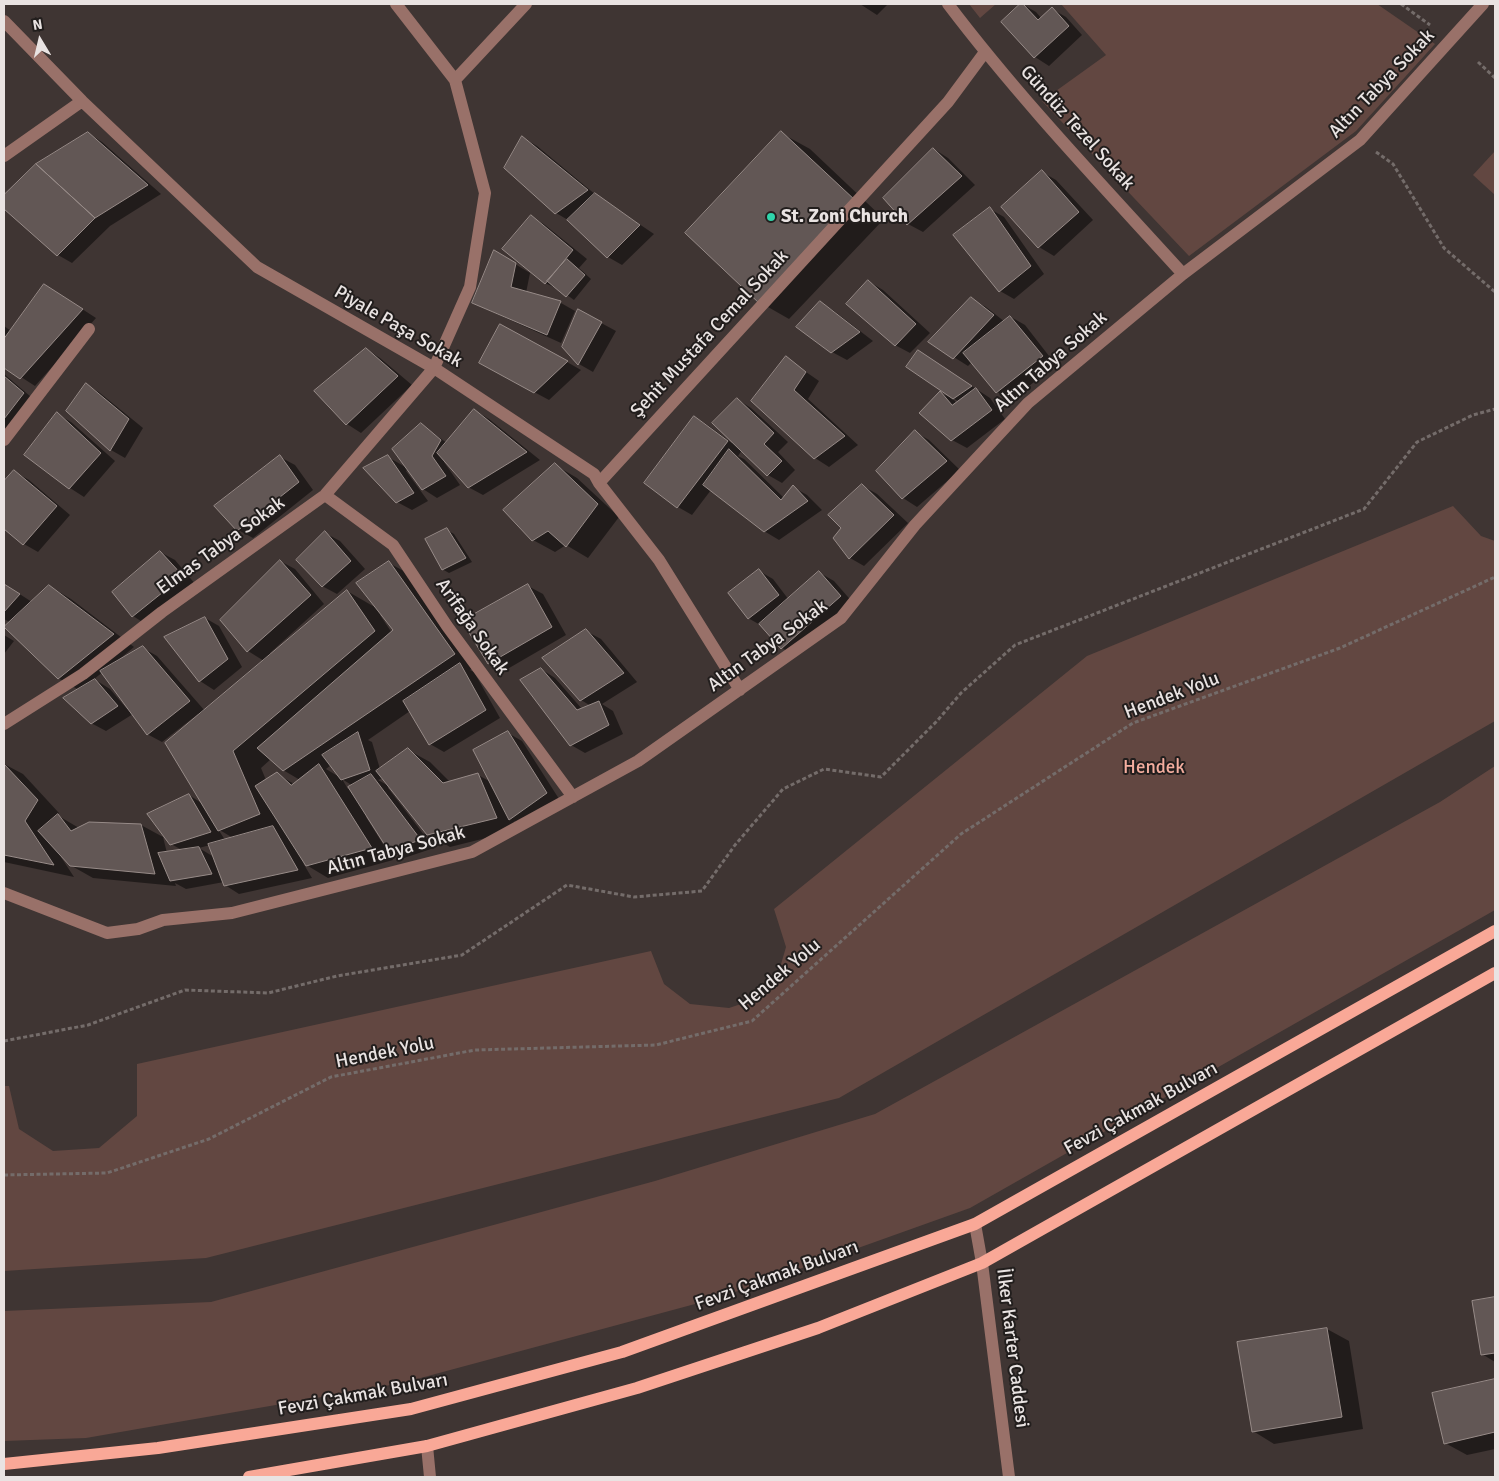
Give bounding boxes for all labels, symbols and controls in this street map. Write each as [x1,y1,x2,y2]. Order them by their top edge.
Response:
north arrow [15,15,65,65]
text: N [31,16,44,34]
street label: Altın Tabya Sokak [1324,25,1440,143]
street label: Gündüz Tezel Sokak [1015,61,1139,195]
place label: St. Zoni Church [781,206,908,228]
marker: St. Zoni Church [765,211,777,223]
street label: Şehit Mustafa Cemal Sokak [626,245,794,423]
street label: Piyale Paşa Sokak [330,281,466,373]
street label: Altın Tabya Sokak [990,307,1112,417]
street label: Elmas Tabya Sokak [152,492,290,600]
street label: Arifağa Sokak [430,574,514,680]
street label: Altın Tabya Sokak [704,595,832,697]
street label: Hendek Yolu [1121,667,1223,725]
park label: Hendek [1123,757,1185,779]
street label: Altın Tabya Sokak [324,822,468,880]
street label: Hendek Yolu [734,934,826,1016]
street label: Hendek Yolu [334,1032,436,1074]
street label: Fevzi Çakmak Bulvarı [1060,1057,1222,1161]
street label: Fevzi Çakmak Bulvarı [692,1236,862,1316]
street label: İlker Karter Caddesi [991,1267,1033,1429]
street label: Fevzi Çakmak Bulvarı [276,1369,450,1421]

